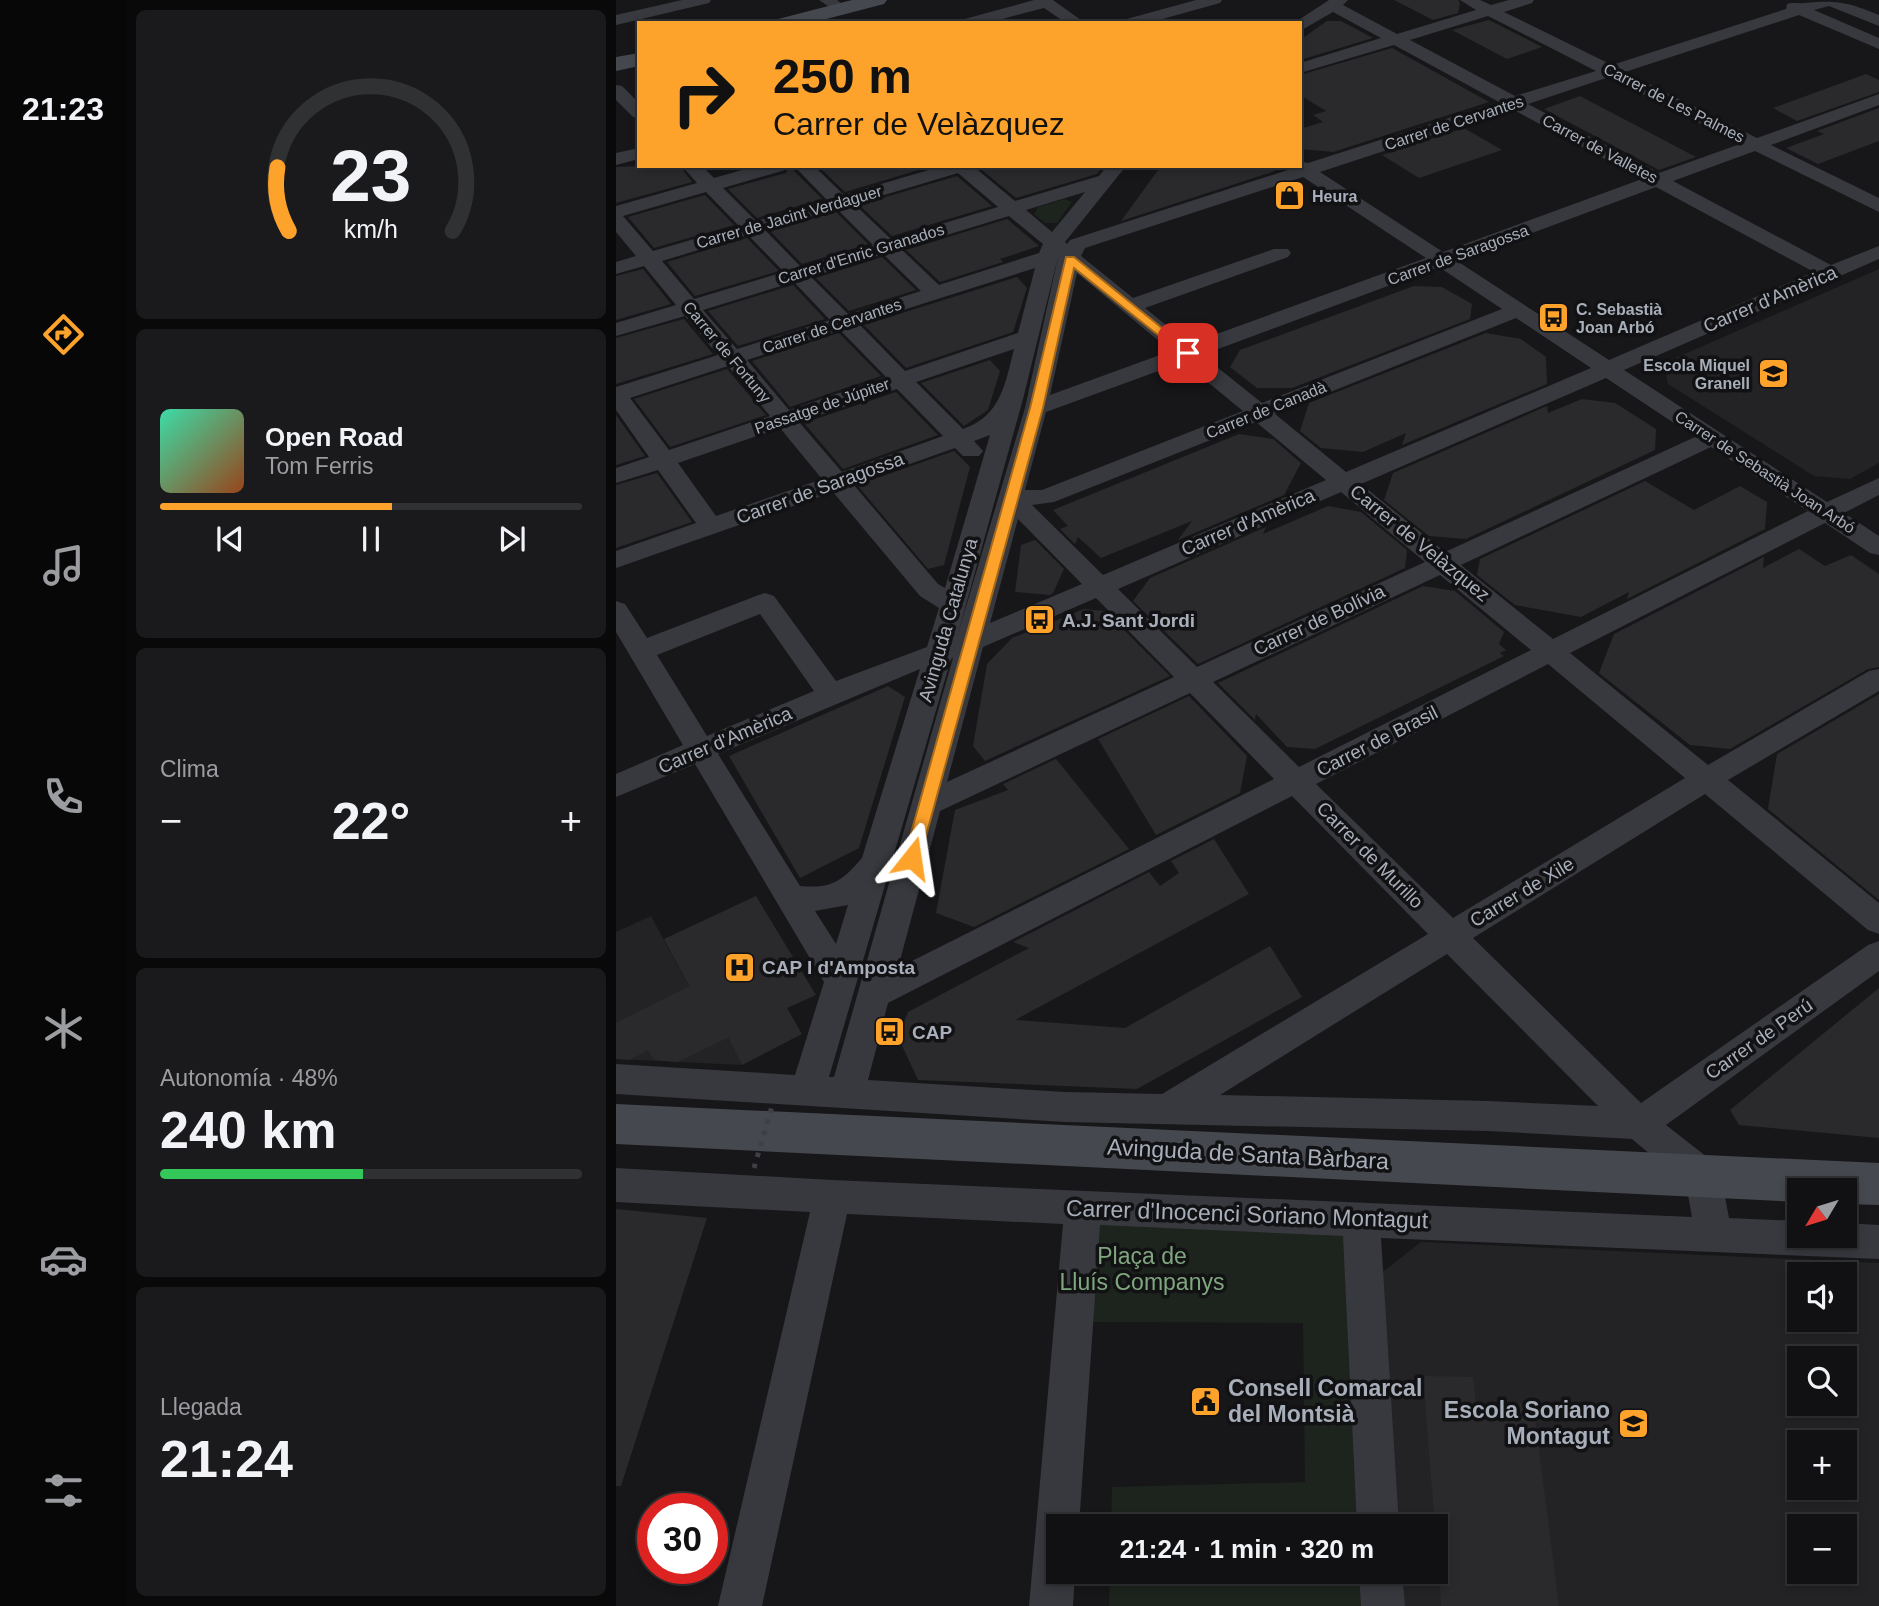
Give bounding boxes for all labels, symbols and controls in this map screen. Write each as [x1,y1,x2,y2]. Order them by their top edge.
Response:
icon: right [658,49,749,140]
text: 250 m [773,49,912,103]
street label: Carrer de Les Palmes [1601,60,1747,146]
text: 21:23 [22,91,104,127]
street label: Carrer de Cervantes [1382,93,1526,153]
text: Carrer de Velàzquez [773,106,1065,142]
street label: Carrer de Valletes [1540,112,1660,186]
text: 23 [331,135,411,216]
shop icon: Heura [1272,179,1306,213]
street label: Carrer de Jacint Verdaguer [694,182,884,252]
place label: Heura [1312,188,1357,205]
text: km/h [344,214,398,242]
street label: Carrer d'Enric Granados [776,221,946,287]
street label: Carrer de Saragossa [1385,222,1531,288]
street label: Carrer d'Amèrica [1700,261,1840,337]
street label: Carrer de Cervantes [760,296,904,356]
street label: Carrer de Fortuny [680,298,774,406]
bus stop icon: C. Sebastià Joan Arbó [1536,301,1570,335]
place label: C. Sebastià Joan Arbó [1576,301,1662,336]
icon: directions [39,310,88,359]
pin [1158,323,1218,383]
icon: arrive [1169,334,1207,372]
place label: Escola Miquel Granell [1643,357,1750,392]
school or university icon: Escola Miquel Granell [1756,357,1790,391]
street label: Passatge de Júpiter [752,375,892,437]
street label: Carrer de Canadà [1203,378,1329,442]
street label: Carrer de Sebastià Joan Arbó [1672,407,1858,537]
text: Open Road [265,422,404,452]
street label: Carrer de Saragossa [734,448,907,528]
text: Tom Ferris [265,453,374,479]
street label: Carrer de Velàzquez [1346,480,1494,606]
street label: Carrer d'Amèrica [1178,484,1318,560]
icon: previous [211,520,249,558]
icon: pause [352,520,390,558]
icon: next [493,520,531,558]
street label: Avinguda Catalunya [915,535,982,704]
icon: music [39,541,88,590]
street label: Carrer de Bolívia [1250,580,1388,660]
bus stop icon: A.J. Sant Jordi [1022,603,1056,637]
place label: A.J. Sant Jordi [1062,610,1195,631]
street label: Carrer de Brasil [1313,701,1441,781]
street label: Carrer d'Amèrica [655,702,795,778]
text: Clima [160,756,219,782]
icon: phone [39,772,88,821]
text: 22° [332,792,410,850]
street label: Carrer de Murillo [1313,798,1427,912]
text: − [160,800,182,842]
text: + [560,800,582,842]
position arrow [875,821,949,895]
street label: Carrer de Xile [1466,853,1578,931]
hospital icon: CAP I d'Amposta [722,950,756,984]
place label: CAP I d'Amposta [762,957,915,978]
street label: Carrer de Perú [1702,994,1816,1084]
icon: climate [39,1004,88,1053]
bus stop icon: CAP [872,1015,906,1049]
place label: CAP [912,1022,952,1043]
text: Autonomía · 48% [160,1065,338,1091]
text: 240 km [160,1101,336,1159]
street label: Avinguda de Santa Bàrbara [1106,1134,1390,1174]
north arrow [1787,1178,1857,1248]
map controls [1787,1178,1857,1584]
street label: Carrer d'Inocenci Soriano Montagut [1065,1195,1429,1233]
icon: car [39,1235,88,1284]
park label: Plaça de Lluís Companys [1060,1243,1224,1295]
button: sound [1787,1262,1857,1332]
button: search [1787,1346,1857,1416]
place label: Consell Comarcal del Montsià [1228,1375,1422,1427]
public building icon: Consell Comarcal del Montsià [1188,1384,1222,1418]
text: Llegada [160,1394,242,1420]
place label: Escola Soriano Montagut [1444,1397,1610,1449]
school or university icon: Escola Soriano Montagut [1616,1406,1650,1440]
text: 21:24 [160,1430,293,1488]
button: + [1787,1430,1857,1500]
icon: filters [39,1466,88,1515]
speed limit sign: 30 [637,1493,728,1584]
button: − [1787,1514,1857,1584]
text: 21:24 · 1 min · 320 m [1120,1534,1374,1564]

